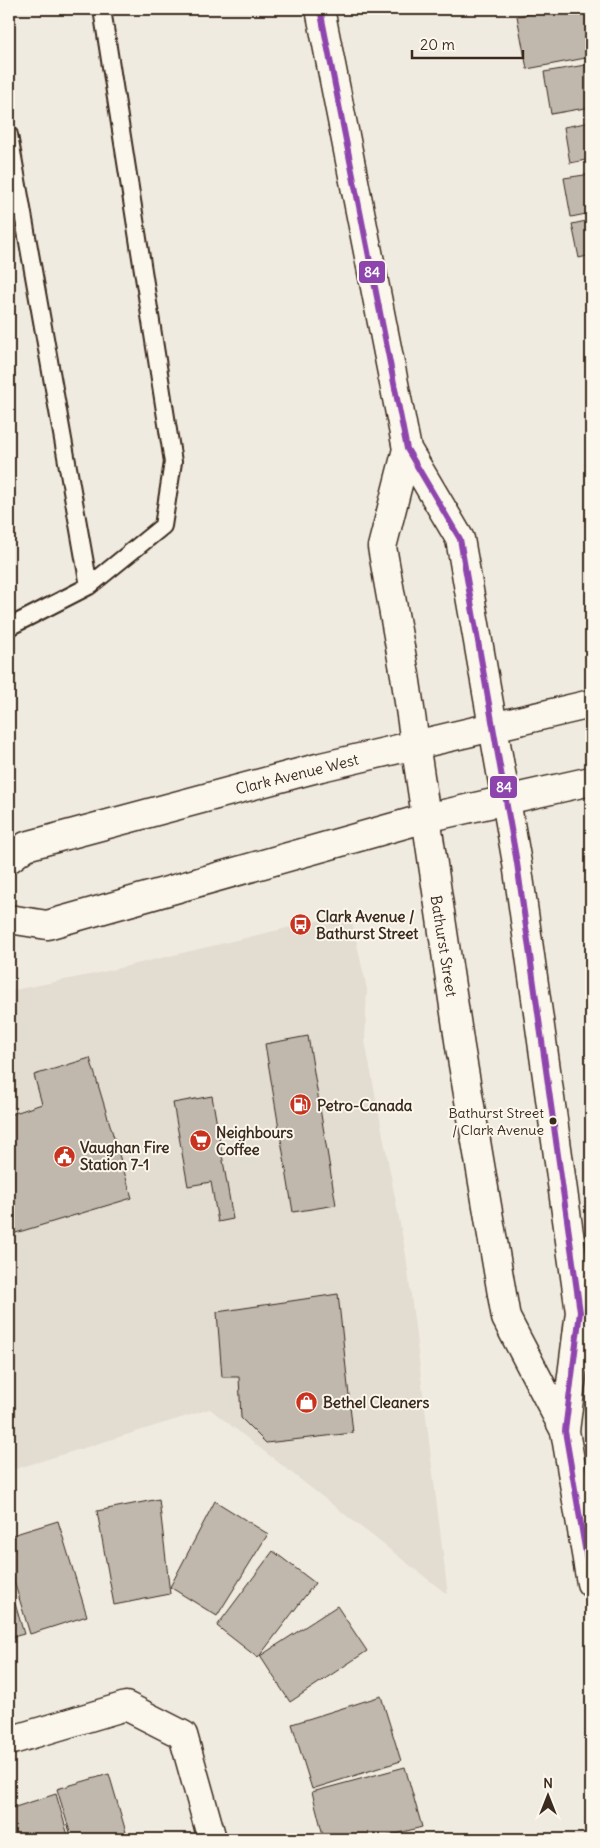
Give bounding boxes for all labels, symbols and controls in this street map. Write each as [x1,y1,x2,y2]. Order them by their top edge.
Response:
scale bar [412,28,524,60]
text: 20 m [420,35,455,54]
line badge: 84 [358,260,386,284]
text: 84 [364,263,380,281]
street label: Clark Avenue West [234,750,360,798]
line badge: 84 [489,775,518,799]
text: 84 [496,778,512,796]
street label: Bathurst Street [427,894,461,998]
place label: Clark Avenue / Bathurst Street [316,907,419,943]
bus stop icon: Clark Avenue / Bathurst Street [288,913,312,937]
fuel station icon: Petro-Canada [289,1093,313,1117]
place label: Petro-Canada [317,1096,413,1115]
place label: Bathurst Street / Clark Avenue [448,1104,544,1139]
marker: Bathurst Street / Clark Avenue [548,1116,558,1126]
place label: Neighbours Coffee [216,1123,293,1159]
supermarket icon: Neighbours Coffee [188,1129,212,1153]
place label: Vaughan Fire Station 7-1 [80,1138,169,1174]
public building icon: Vaughan Fire Station 7-1 [52,1144,76,1168]
shop icon: Bethel Cleaners [295,1390,319,1414]
place label: Bethel Cleaners [323,1393,429,1412]
north arrow [522,1770,572,1820]
text: N [543,1774,553,1792]

